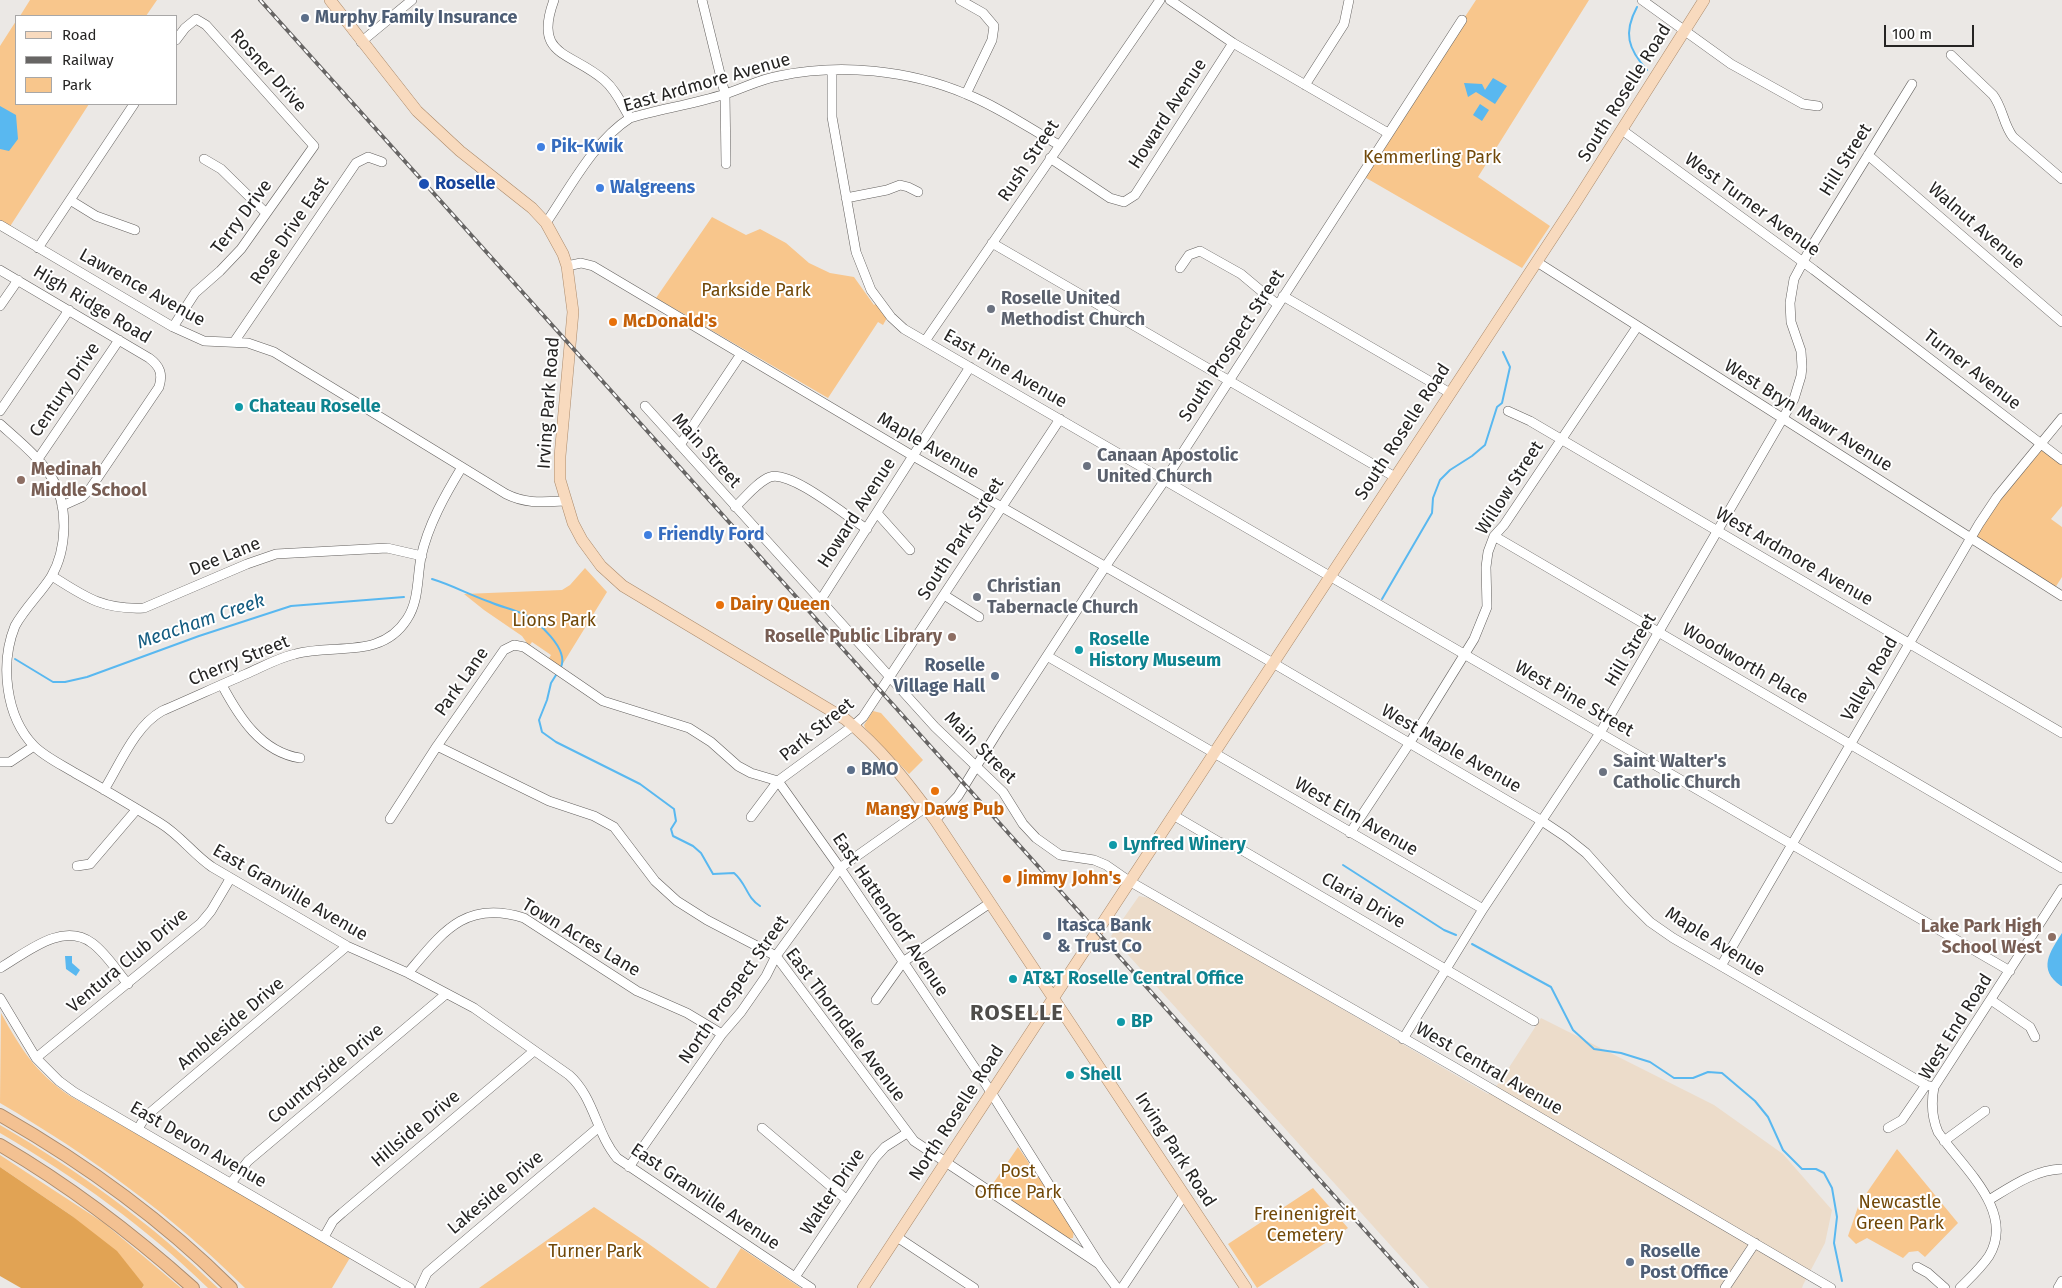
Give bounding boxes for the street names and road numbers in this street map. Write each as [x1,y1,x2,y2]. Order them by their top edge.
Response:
street label: South Roselle Road [1574,20,1676,166]
street label: Rosner Drive [225,25,311,117]
street label: East Ardmore Avenue [621,49,793,117]
street label: Howard Avenue [1124,55,1212,173]
street label: Rush Street [994,116,1064,206]
street label: Hill Street [1815,120,1877,200]
street label: West Turner Avenue [1680,149,1824,261]
street label: Rose Drive East [246,173,334,289]
street label: Terry Drive [207,175,277,259]
street label: Walnut Avenue [1923,178,2029,274]
street label: Lawrence Avenue [75,244,209,332]
street label: High Ridge Road [29,261,155,349]
street label: South Prospect Street [1175,266,1289,426]
street label: East Pine Avenue [939,325,1071,413]
street label: Turner Avenue [1919,325,2025,415]
street label: Irving Park Road [534,336,564,470]
street label: Century Drive [25,338,105,442]
street label: West Bryn Mawr Avenue [1720,355,1896,477]
street label: South Roselle Road [1351,360,1455,504]
street label: Maple Avenue [873,408,983,484]
street label: Main Street [667,409,745,493]
street label: Willow Street [1472,437,1548,539]
street label: Howard Avenue [813,454,901,572]
street label: South Park Street [913,474,1009,604]
street label: West Ardmore Avenue [1711,503,1877,611]
street label: Dee Lane [186,533,264,581]
street label: Hill Street [1601,610,1661,690]
street label: Woodworth Place [1678,619,1812,709]
street label: Cherry Street [186,631,292,691]
street label: Valley Road [1837,633,1903,725]
street label: Park Lane [430,643,494,721]
street label: West Pine Street [1511,656,1637,742]
street label: Park Street [776,694,858,766]
street label: West Maple Avenue [1377,700,1525,798]
street label: Main Street [939,707,1021,789]
street label: West Elm Avenue [1290,773,1422,861]
street label: East Hattendorf Avenue [827,829,953,1001]
street label: East Granville Avenue [209,840,371,946]
street label: Claria Drive [1317,868,1409,934]
street label: Town Acres Lane [518,894,644,982]
street label: Maple Avenue [1661,903,1769,981]
street label: Ventura Club Drive [63,904,193,1018]
street label: North Prospect Street [675,912,793,1068]
street label: East Thorndale Avenue [780,944,910,1106]
street label: West End Road [1915,970,1997,1084]
street label: Ambleside Drive [173,973,289,1075]
street label: West Central Avenue [1412,1018,1566,1120]
street label: Countryside Drive [264,1019,388,1129]
street label: North Roselle Road [905,1041,1009,1185]
street label: Hillside Drive [367,1086,465,1172]
street label: Irving Park Road [1130,1089,1220,1211]
street label: East Devon Avenue [126,1097,270,1193]
street label: East Granville Avenue [626,1139,784,1255]
street label: Walter Drive [796,1145,870,1239]
street label: Lakeside Drive [444,1147,548,1239]

